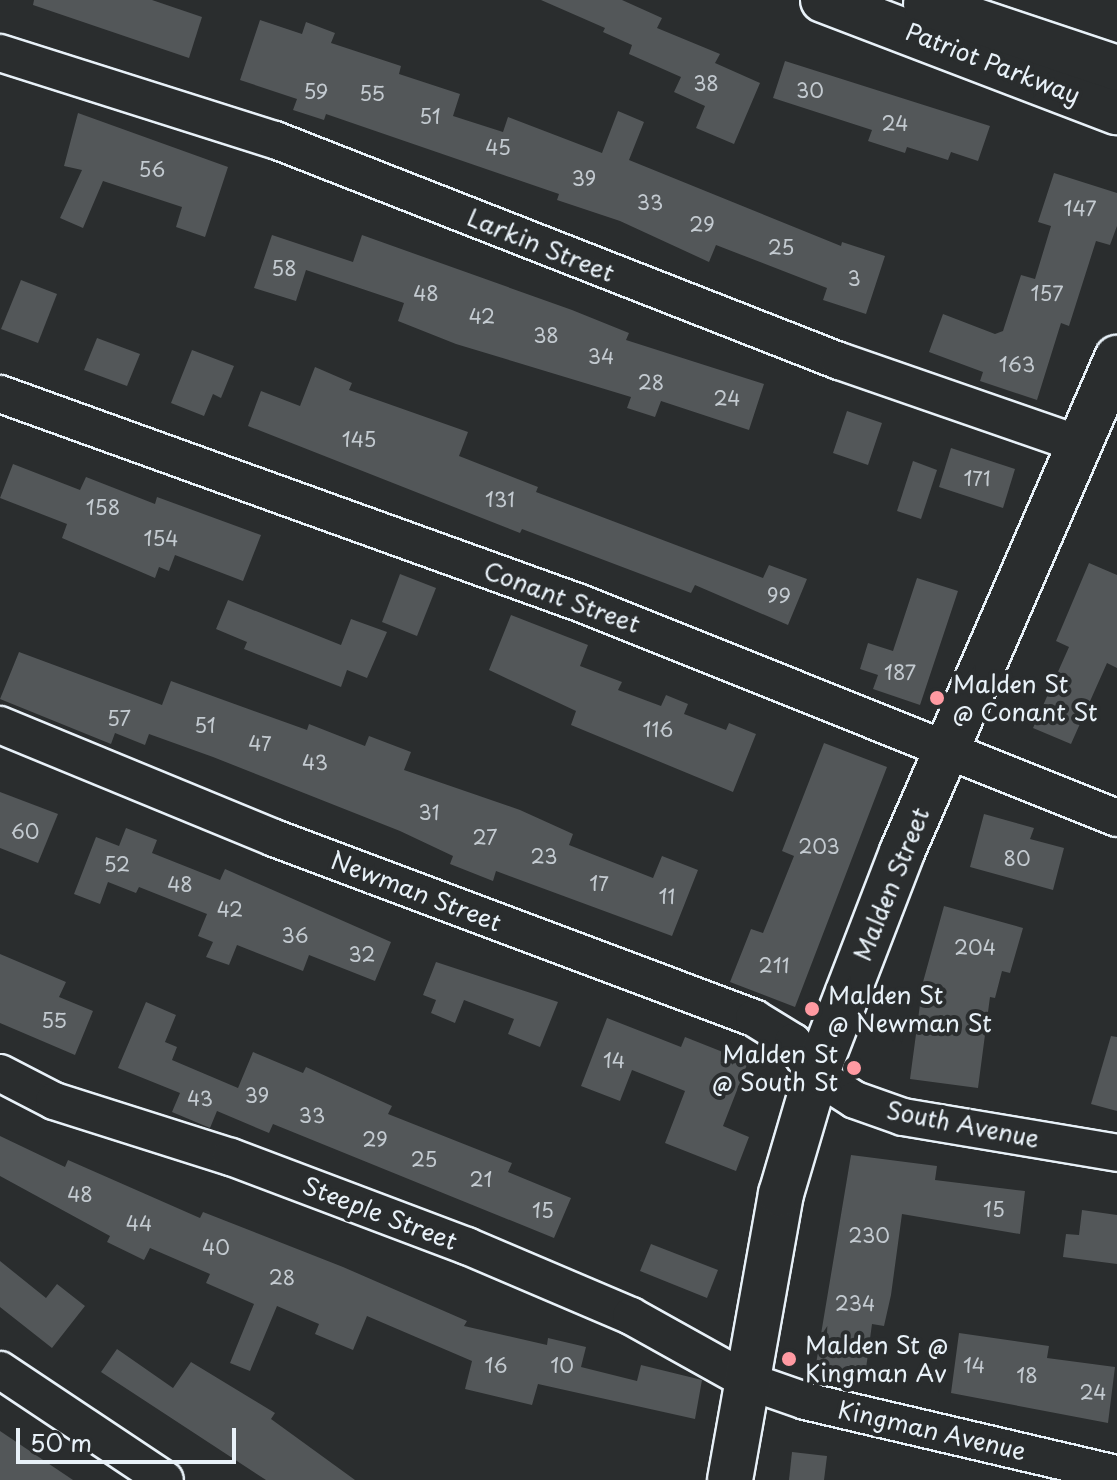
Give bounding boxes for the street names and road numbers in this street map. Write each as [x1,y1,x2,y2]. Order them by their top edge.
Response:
street label: Patriot Parkway [901,16,1085,110]
street label: Larkin Street [464,203,618,287]
street label: Conant Street [480,555,644,639]
street label: Malden Street [847,803,935,965]
street label: Newman Street [326,845,506,937]
street label: South Avenue [884,1095,1042,1153]
street label: Steeple Street [298,1170,462,1256]
street label: Kingman Avenue [835,1394,1029,1466]

